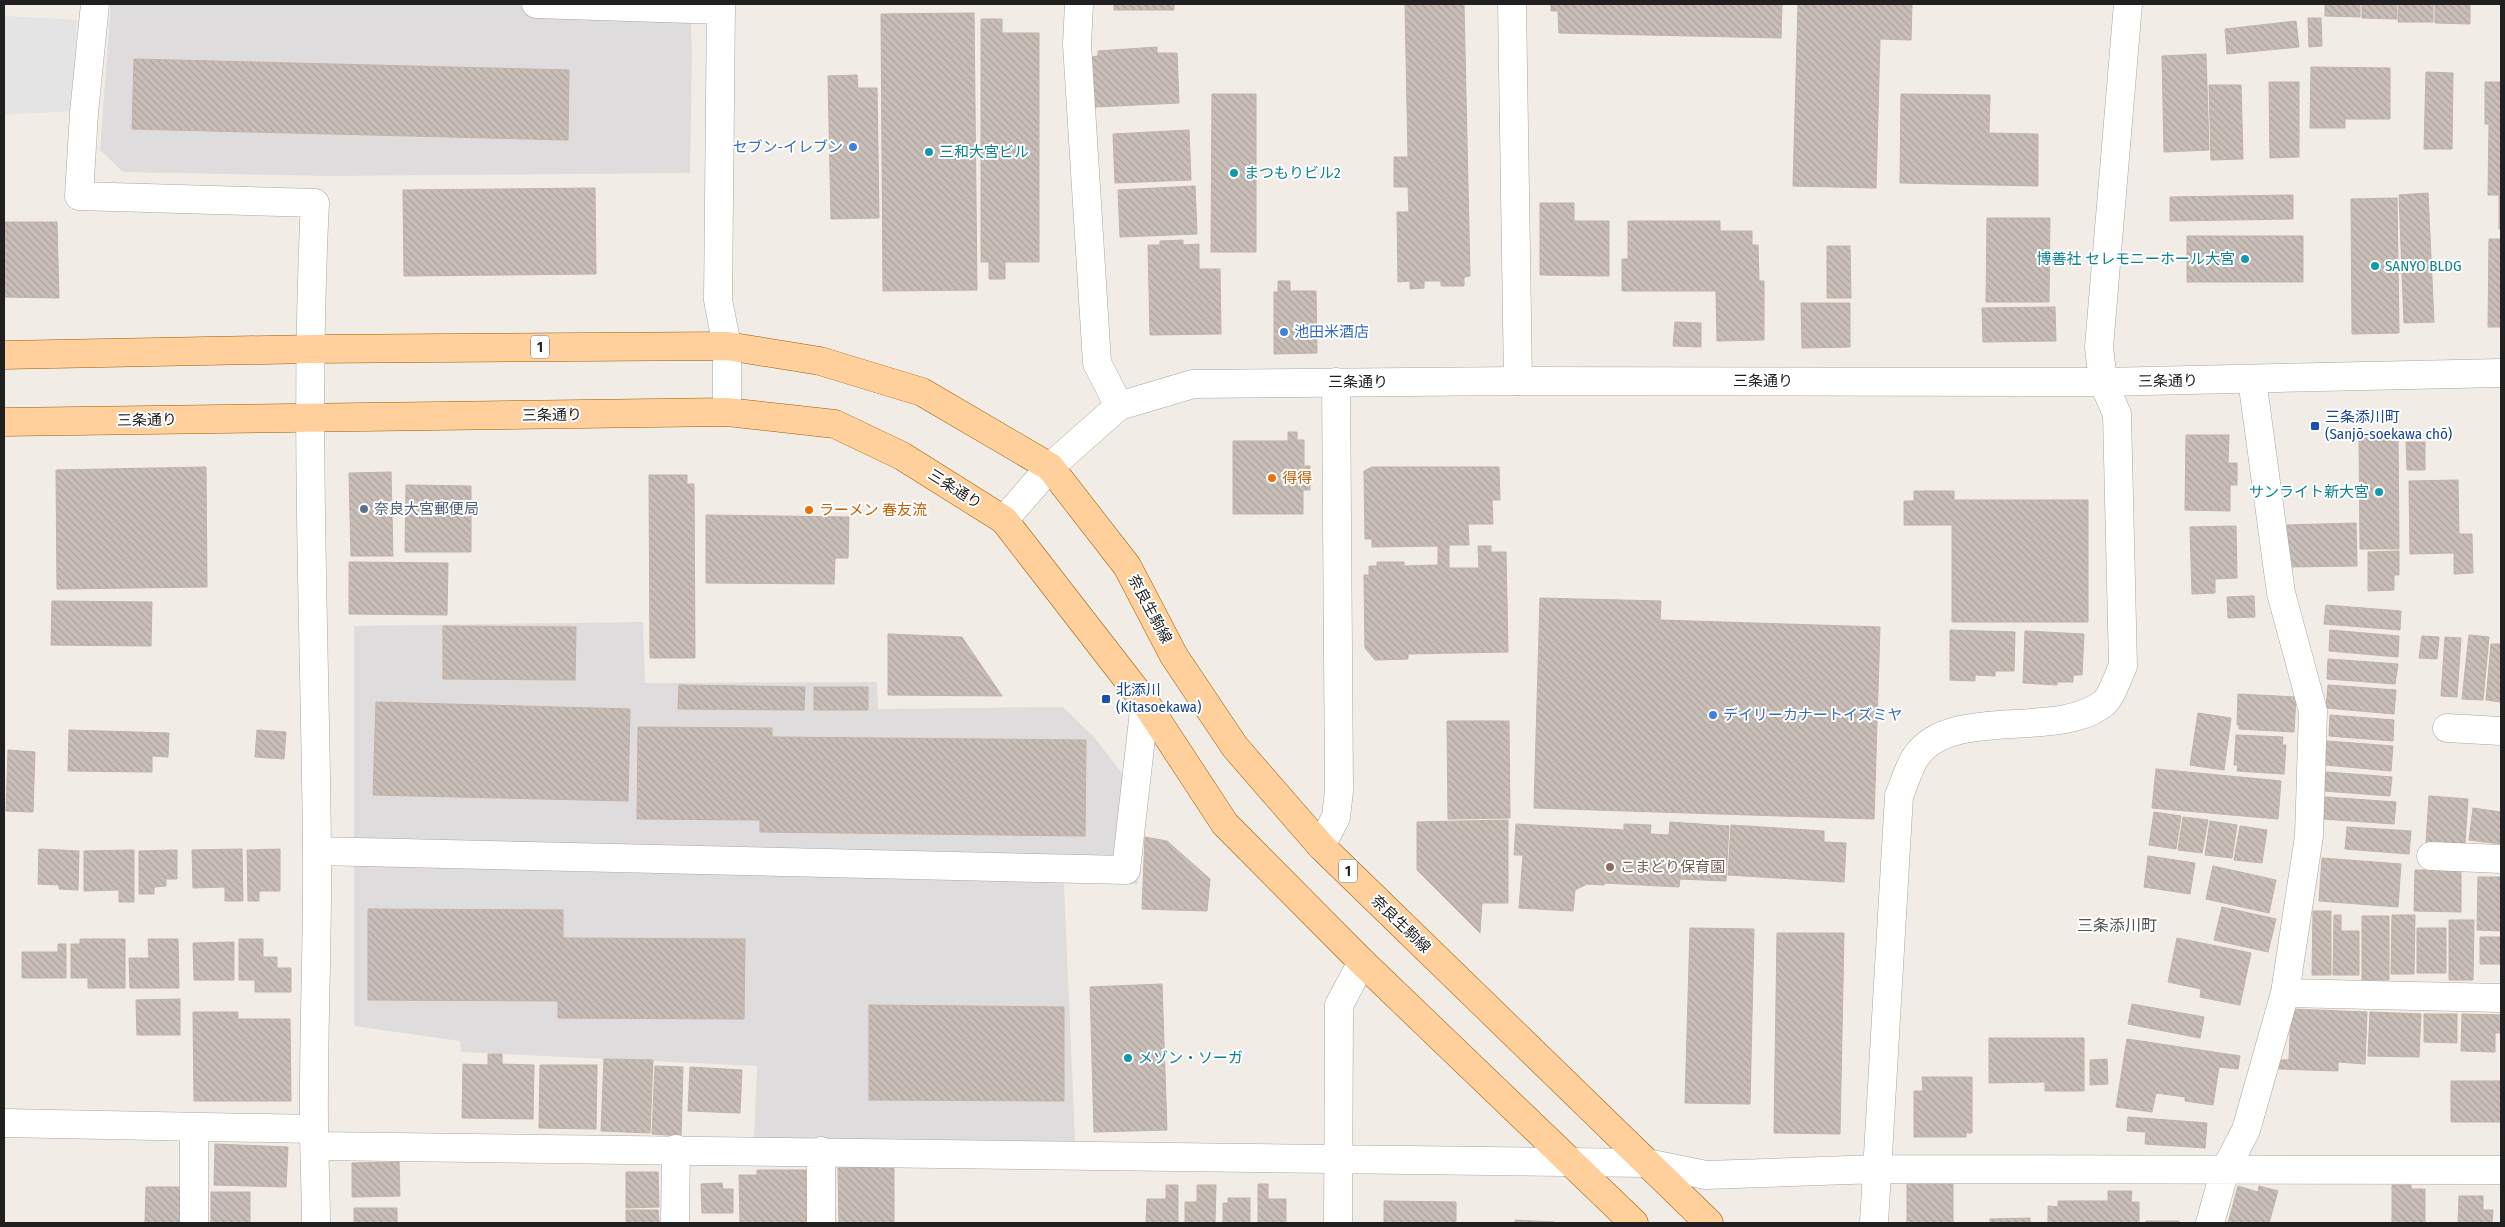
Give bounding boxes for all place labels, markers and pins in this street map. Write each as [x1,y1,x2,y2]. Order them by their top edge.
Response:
place label: セブン-イレブン [732,138,843,156]
marker: セブン-イレブン [847,141,859,153]
place label: 三和大宮ビル [939,143,1029,161]
marker: 三和大宮ビル [923,146,935,158]
place label: まつもりビル2 [1244,164,1341,182]
marker: まつもりビル2 [1228,167,1240,179]
place label: 博善社 セレモニーホール大宮 [2036,250,2235,268]
marker: 博善社 セレモニーホール大宮 [2239,253,2251,265]
place label: SANYO BLDG [2385,257,2461,275]
marker: SANYO BLDG [2369,260,2381,272]
place label: 池田米酒店 [1294,323,1369,341]
marker: 池田米酒店 [1278,326,1290,338]
place label: 三条添川町 (Sanjō-soekawa chō) [2325,408,2452,443]
marker: 三条添川町 (Sanjō-soekawa chō) [2309,420,2321,432]
place label: 得得 [1282,469,1312,487]
marker: 得得 [1266,472,1278,484]
place label: サンライト新大宮 [2249,483,2369,501]
marker: サンライト新大宮 [2373,486,2385,498]
place label: 奈良大宮郵便局 [374,500,479,518]
place label: ラーメン 春友流 [819,501,927,519]
marker: 奈良大宮郵便局 [358,503,370,515]
marker: ラーメン 春友流 [803,504,815,516]
place label: 北添川 (Kitasoekawa) [1116,681,1201,716]
marker: 北添川 (Kitasoekawa) [1100,693,1112,705]
place label: デイリーカナートイズミヤ [1723,706,1903,724]
marker: デイリーカナートイズミヤ [1707,709,1719,721]
place label: こまどり保育園 [1620,858,1725,876]
marker: こまどり保育園 [1604,861,1616,873]
place label: メゾン・ソーガ [1138,1049,1243,1067]
marker: メゾン・ソーガ [1122,1052,1134,1064]

